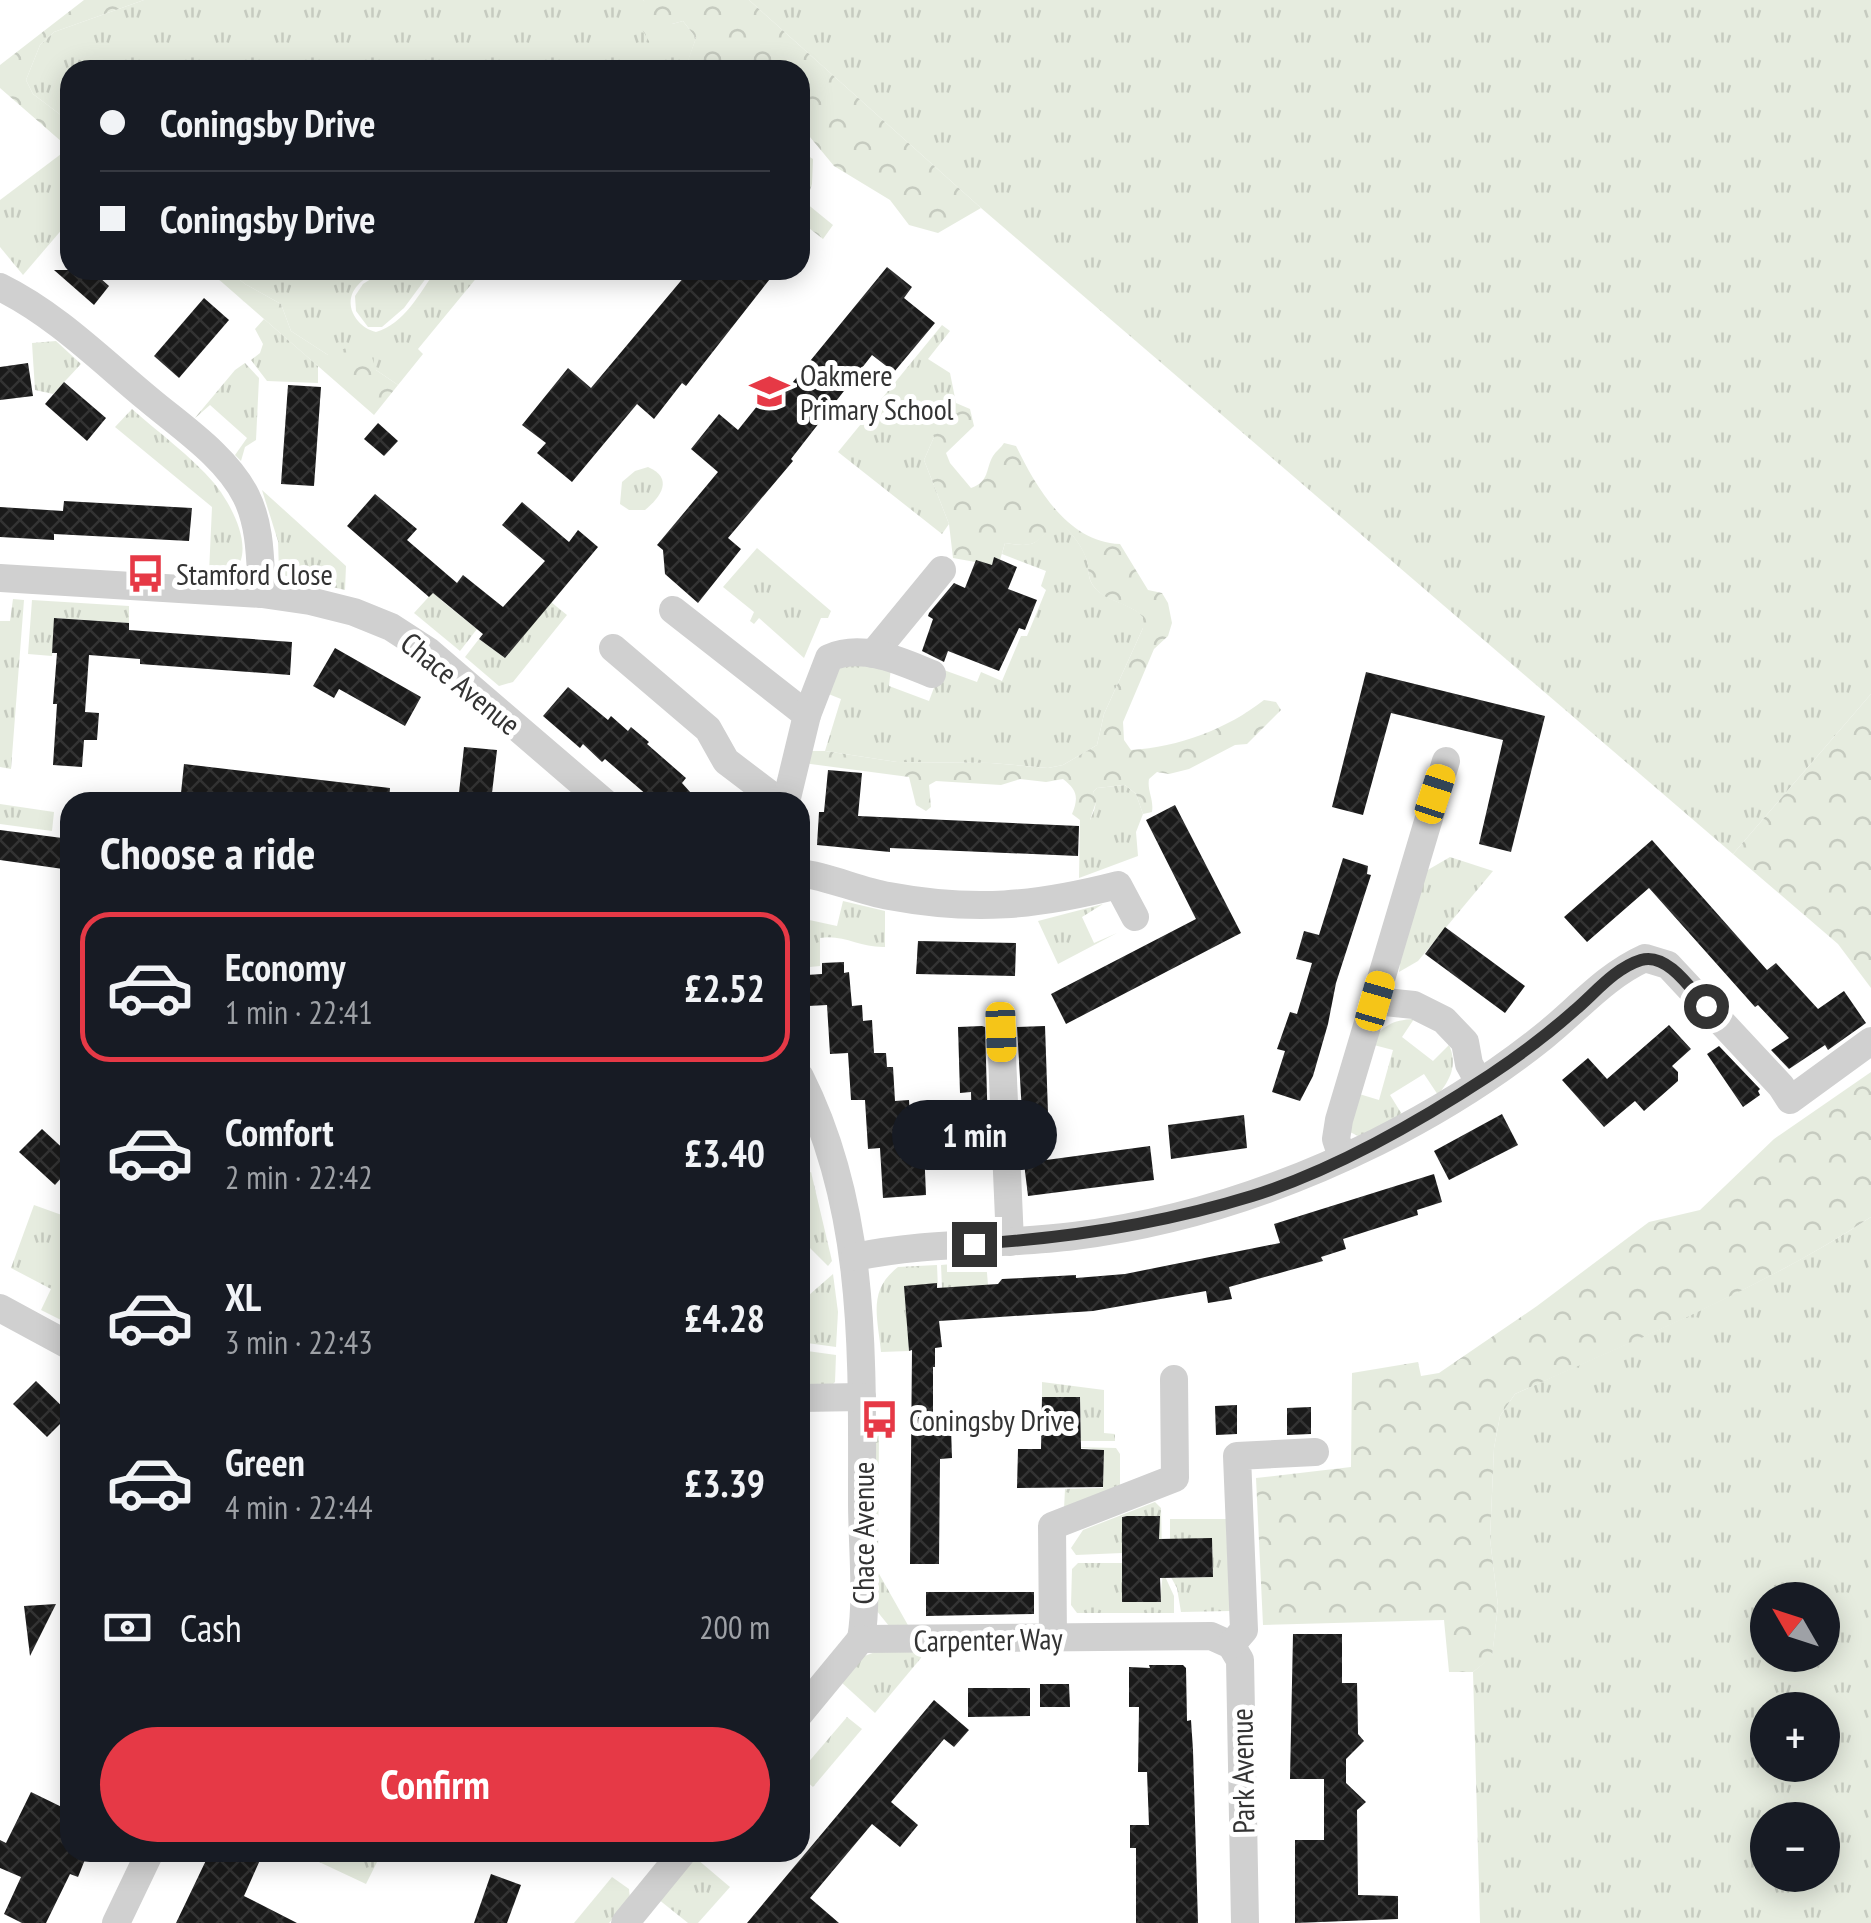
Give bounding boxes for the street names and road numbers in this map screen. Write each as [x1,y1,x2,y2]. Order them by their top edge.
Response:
street label: Chace Avenue [393,623,529,743]
street label: Chace Avenue [843,1462,882,1604]
street label: Carpenter Way [913,1618,1064,1660]
street label: Park Avenue [1221,1708,1263,1834]

